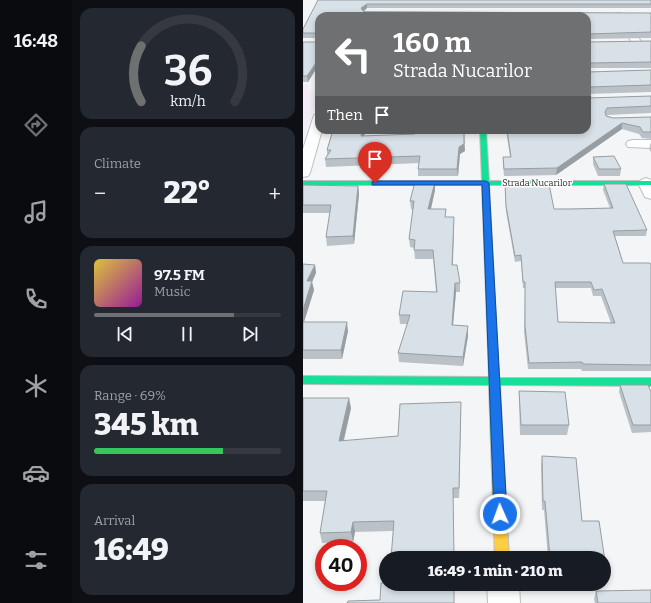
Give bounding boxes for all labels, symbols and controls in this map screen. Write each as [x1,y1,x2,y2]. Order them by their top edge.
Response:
text: 160 m [393,26,471,59]
icon: left [327,28,379,80]
text: 16:48 [14,30,58,52]
text: 36 [163,45,212,95]
text: Strada Nucarilor [393,60,532,82]
text: km/h [170,92,205,109]
icon: arrive [371,104,393,126]
text: Then [327,106,363,124]
icon: directions [22,111,50,139]
pin [358,142,392,183]
icon: arrive [364,148,386,170]
text: Climate [94,156,141,171]
text: 22° [164,175,211,211]
street label: Strada Nucarilor [502,178,572,188]
text: − [94,180,106,207]
text: + [268,180,281,207]
icon: music [22,198,50,226]
text: 97.5 FM [154,266,205,284]
text: Music [154,284,190,299]
icon: phone [22,285,50,313]
icon: previous [114,323,136,345]
icon: pause [176,323,198,345]
icon: next [239,323,261,345]
icon: climate [22,372,50,400]
text: Range · 69% [94,388,166,403]
text: 345 km [94,407,198,443]
icon: car [22,459,50,487]
position arrow [479,493,521,535]
text: Arrival [94,513,135,528]
text: 16:49 [94,532,169,568]
speed limit sign: 40 [315,539,367,591]
icon: filters [22,546,50,574]
text: 16:49 · 1 min · 210 m [428,562,562,580]

